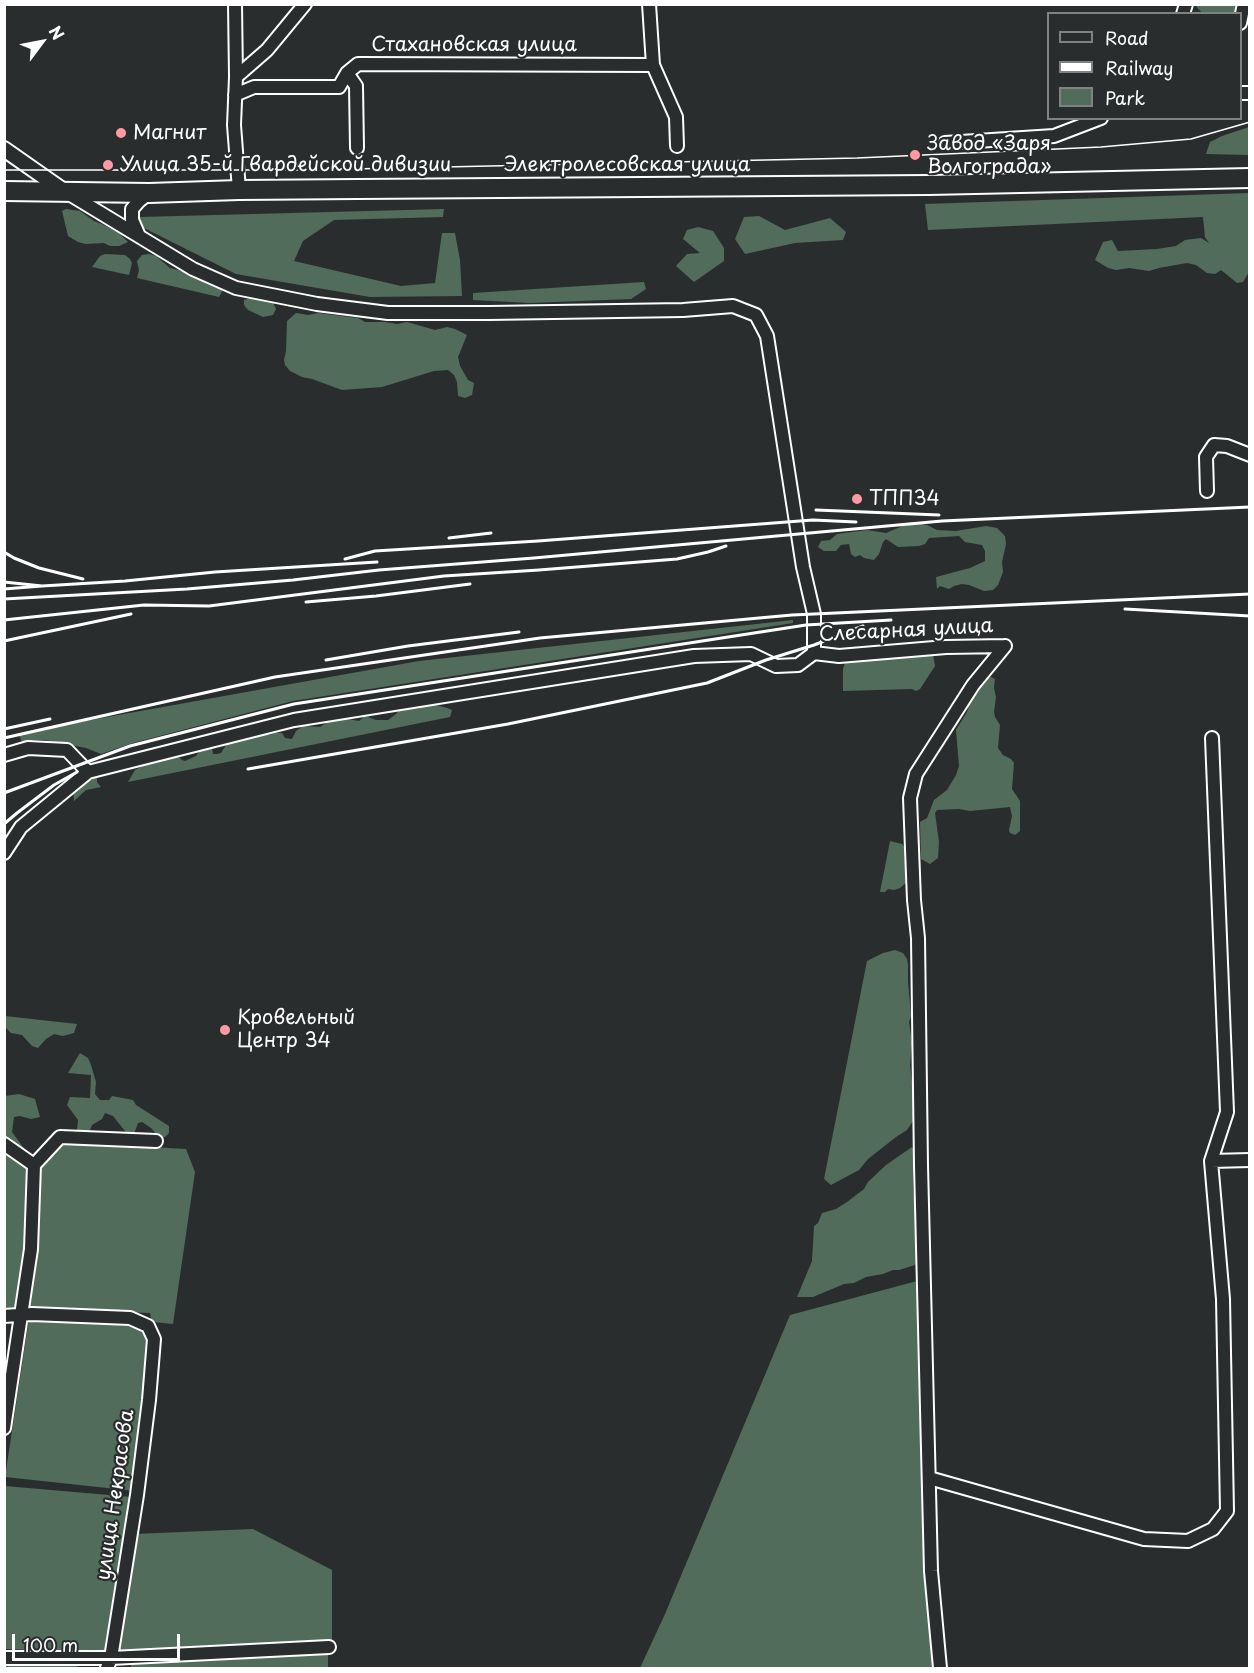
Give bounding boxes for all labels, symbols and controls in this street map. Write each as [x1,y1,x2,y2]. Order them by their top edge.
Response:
north arrow [12,12,72,72]
legend [1047,12,1242,120]
text: N [44,21,71,44]
text: Road [1105,24,1149,51]
street label: Стахановская улица [371,33,577,57]
text: Railway [1105,54,1173,81]
text: Park [1105,84,1145,111]
place label: Магнит [133,121,206,145]
marker: Магнит [114,126,128,140]
place label: Завод «Заря Волгограда» [927,132,1051,179]
marker: Завод «Заря Волгограда» [908,148,922,162]
place label: Улица 35-й Гвардейской дивизии [120,153,451,177]
street label: Электролесовская улица [504,153,750,177]
marker: Улица 35-й Гвардейской дивизии [101,158,115,172]
place label: ТПП34 [869,487,940,511]
marker: ТПП34 [850,492,864,506]
street label: Слесарная улица [818,614,994,648]
place label: Кровельный Центр 34 [237,1006,355,1053]
marker: Кровельный Центр 34 [218,1023,232,1037]
street label: улица Некрасова [92,1408,140,1582]
scale bar [15,1622,183,1660]
text: 100 m [23,1631,78,1658]

